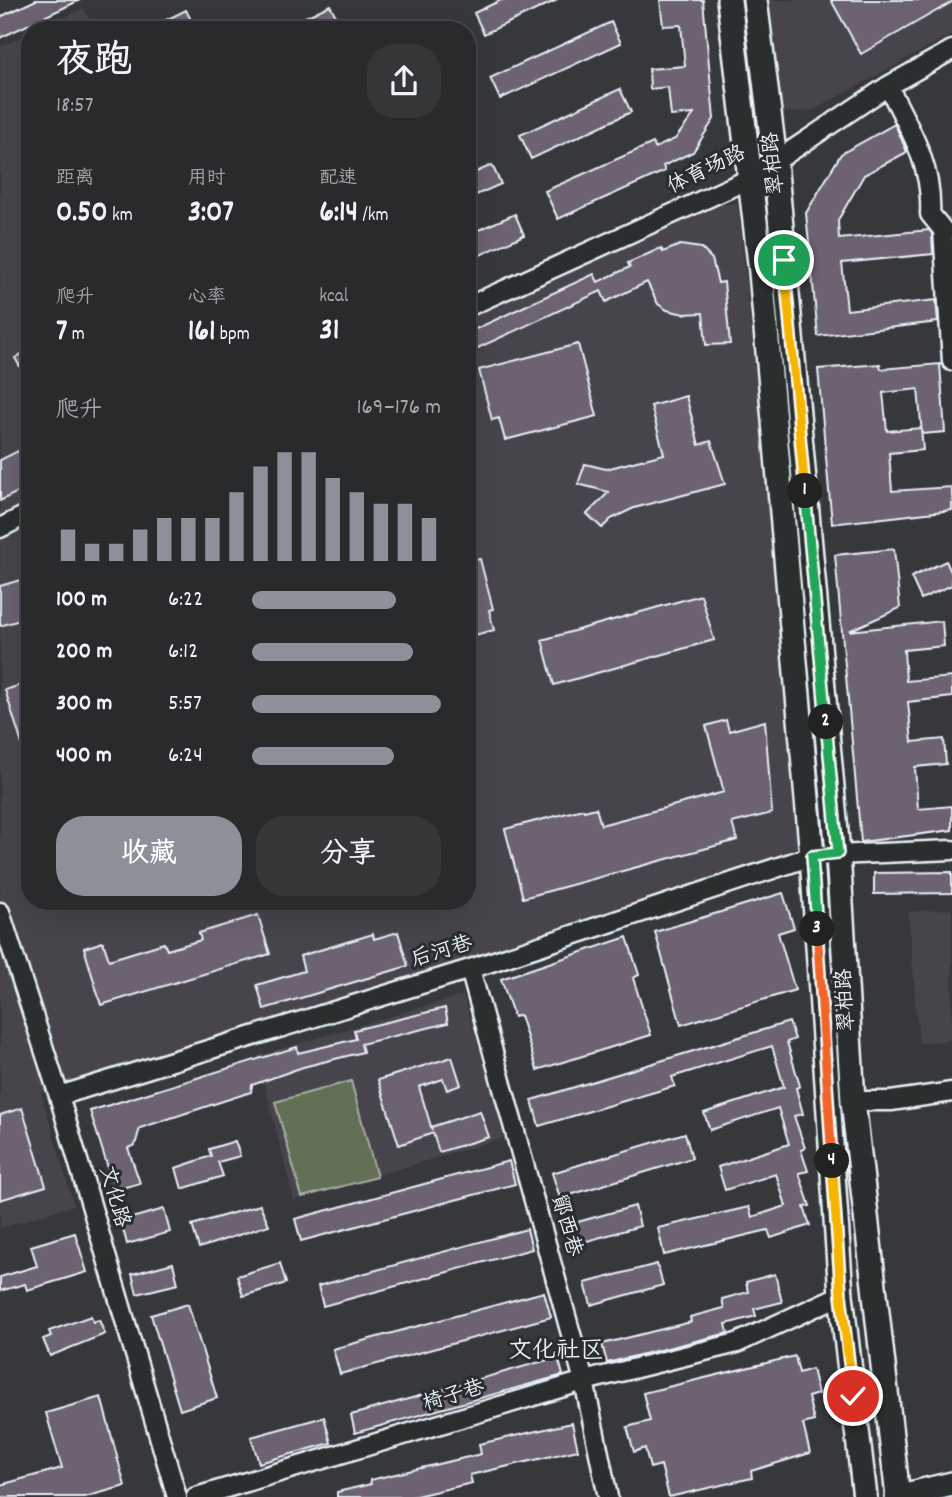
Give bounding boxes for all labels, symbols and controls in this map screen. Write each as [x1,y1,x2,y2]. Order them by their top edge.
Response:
text: 夜跑 [56,36,132,91]
button: share [367,44,441,118]
text: 18:57 [56,90,94,123]
street label: 翠柏路 [757,130,793,196]
street label: 体育场路 [663,139,751,203]
text: 距离 [56,166,94,193]
text: 用时 [188,166,226,193]
text: 配速 [319,166,357,193]
text: 0.50 [56,193,108,236]
text: 3:07 [188,193,234,236]
text: 6:14 [319,193,358,236]
text: km [108,203,133,230]
text: /km [358,203,389,230]
pin [754,230,814,290]
icon: arrive [765,241,803,279]
text: kcal [319,284,348,311]
text: 爬升 [56,285,94,312]
text: 心率 [188,285,226,312]
text: 31 [319,311,339,354]
text: 7 [56,312,68,355]
text: 161 [188,312,216,355]
text: m [68,322,85,349]
text: bpm [216,322,250,349]
text: 169–176 m [357,392,441,425]
text: 爬升 [56,395,102,428]
pin: 1 [788,474,822,508]
text: 1 [802,477,807,504]
text: 100 m [56,584,107,617]
text: 6:22 [168,584,203,617]
text: 200 m [56,636,112,669]
text: 6:12 [168,636,198,669]
text: 300 m [56,688,112,721]
text: 5:57 [168,688,202,721]
pin: 2 [808,704,844,740]
text: 2 [821,708,830,735]
text: 400 m [56,740,112,773]
text: 6:24 [168,740,203,773]
button: 收藏 [56,816,242,896]
button: 分享 [256,816,441,896]
pin: 3 [800,912,834,946]
text: 3 [812,915,821,942]
street label: 后河巷 [407,929,477,977]
street label: 翠柏路 [830,968,864,1032]
pin: 4 [814,1144,850,1178]
text: 4 [828,1147,835,1174]
street label: 文化路 [90,1163,136,1231]
street label: 鄮西巷 [542,1192,588,1260]
district label: 文化社区 [508,1335,604,1369]
pin [823,1366,883,1426]
street label: 椅子巷 [419,1373,489,1421]
icon: check [834,1377,872,1415]

